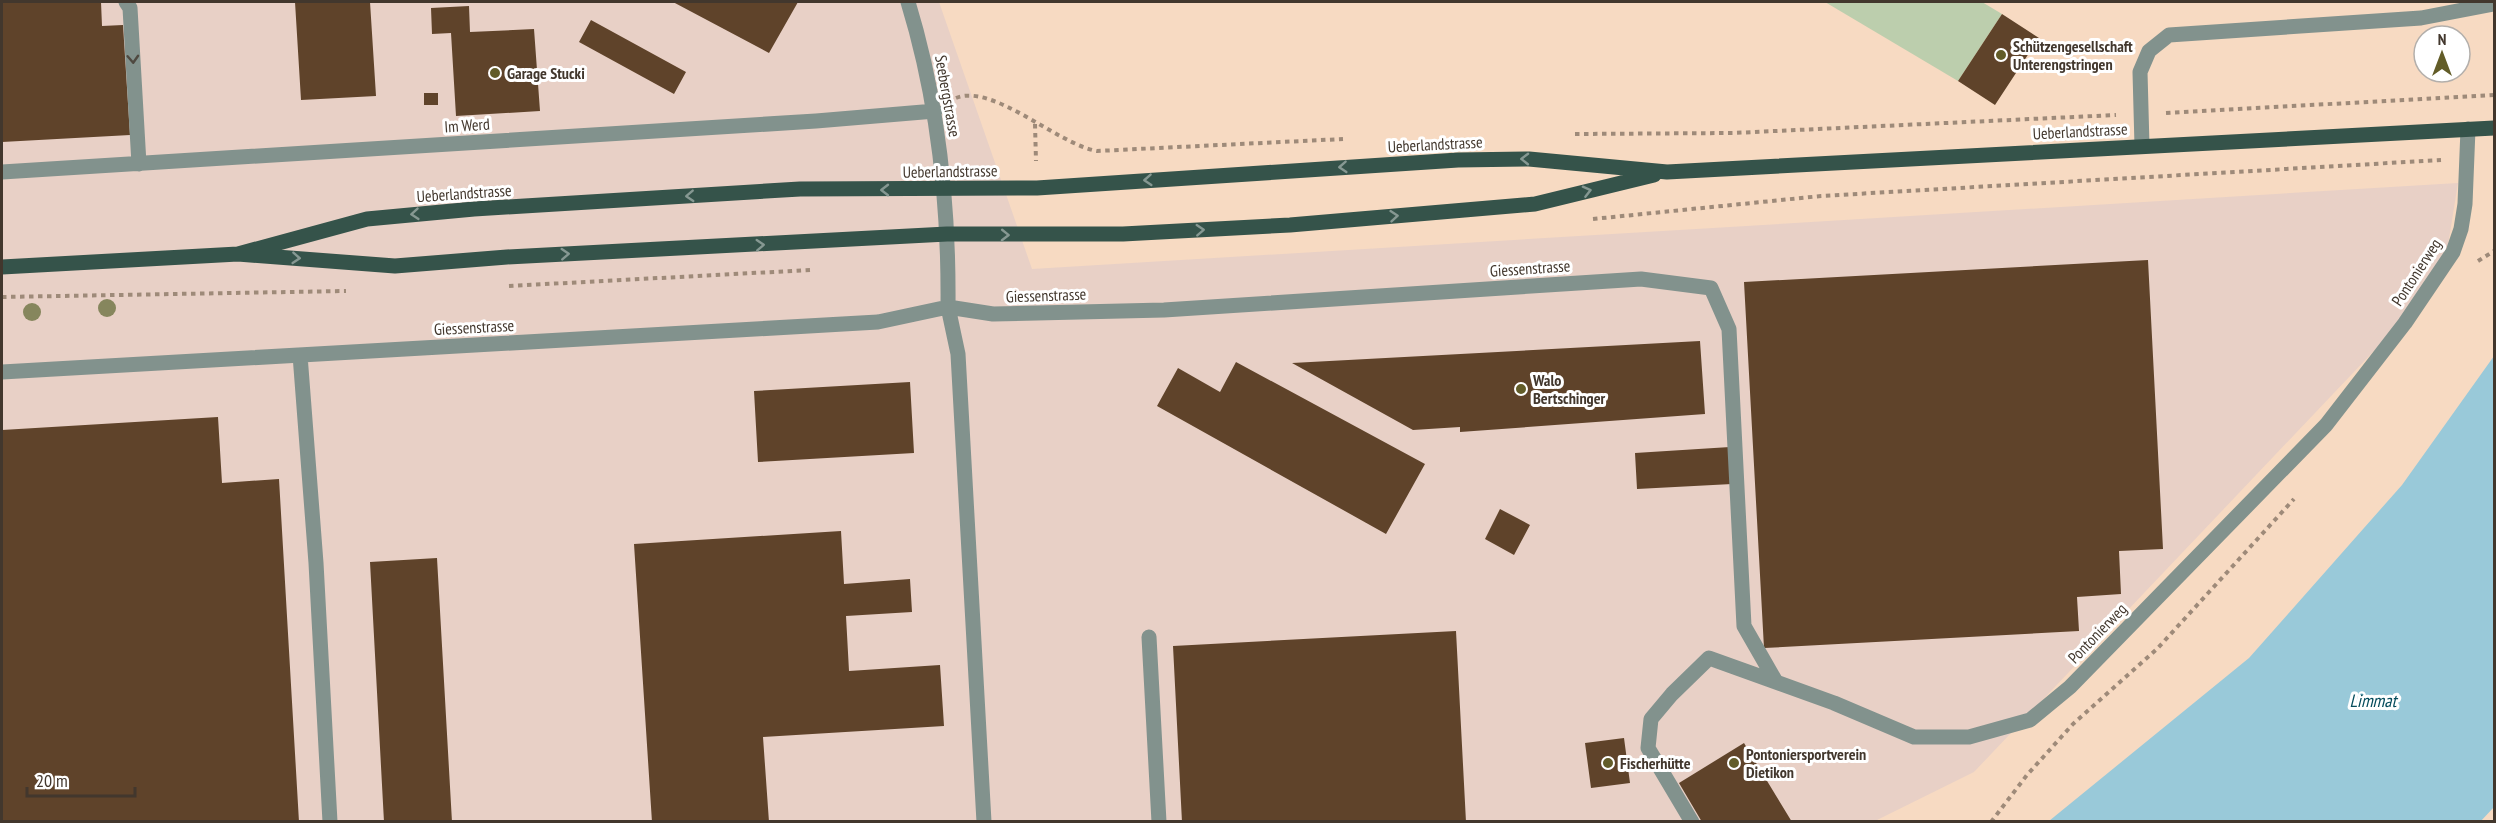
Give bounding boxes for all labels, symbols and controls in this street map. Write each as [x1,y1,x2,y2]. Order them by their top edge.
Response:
north arrow [2412,24,2472,84]
text: N [2438,29,2446,49]
place label: Schützengesellschaft Unterengstringen [2013,36,2133,74]
marker: Schützengesellschaft Unterengstringen [1994,48,2008,62]
street label: Seebergstrasse [931,53,965,139]
one-way arrow [126,55,139,64]
place label: Garage Stucki [507,63,585,83]
marker: Garage Stucki [488,66,502,80]
street label: Im Werd [444,113,490,137]
street label: Ueberlandstrasse [2032,119,2128,143]
street label: Ueberlandstrasse [1387,132,1483,156]
one-way arrow [1520,153,1529,165]
street label: Ueberlandstrasse [902,160,998,182]
one-way arrow [1338,160,1347,173]
one-way arrow [1144,173,1153,186]
street label: Ueberlandstrasse [416,180,512,206]
one-way arrow [880,184,889,196]
one-way arrow [1582,186,1592,199]
one-way arrow [685,189,695,202]
one-way arrow [411,207,420,220]
one-way arrow [1390,210,1399,223]
one-way arrow [1195,224,1204,237]
one-way arrow [1001,229,1010,241]
street label: Pontonierweg [2387,235,2445,309]
one-way arrow [756,238,765,251]
one-way arrow [561,248,570,261]
one-way arrow [292,252,301,265]
street label: Giessenstrasse [1489,255,1571,281]
street label: Giessenstrasse [1005,284,1087,306]
street label: Giessenstrasse [433,315,515,339]
place label: Walo Bertschinger [1532,370,1606,408]
marker: Walo Bertschinger [1514,382,1528,396]
street label: Pontonierweg [2063,599,2131,667]
water label: Limmat [2350,689,2399,712]
place label: Pontoniersportverein Dietikon [1746,744,1866,782]
place label: Fischerhütte [1620,753,1691,773]
marker: Fischerhütte [1601,756,1615,770]
marker: Pontoniersportverein Dietikon [1727,756,1741,770]
scale bar [27,760,135,798]
text: 20 m [36,769,68,792]

